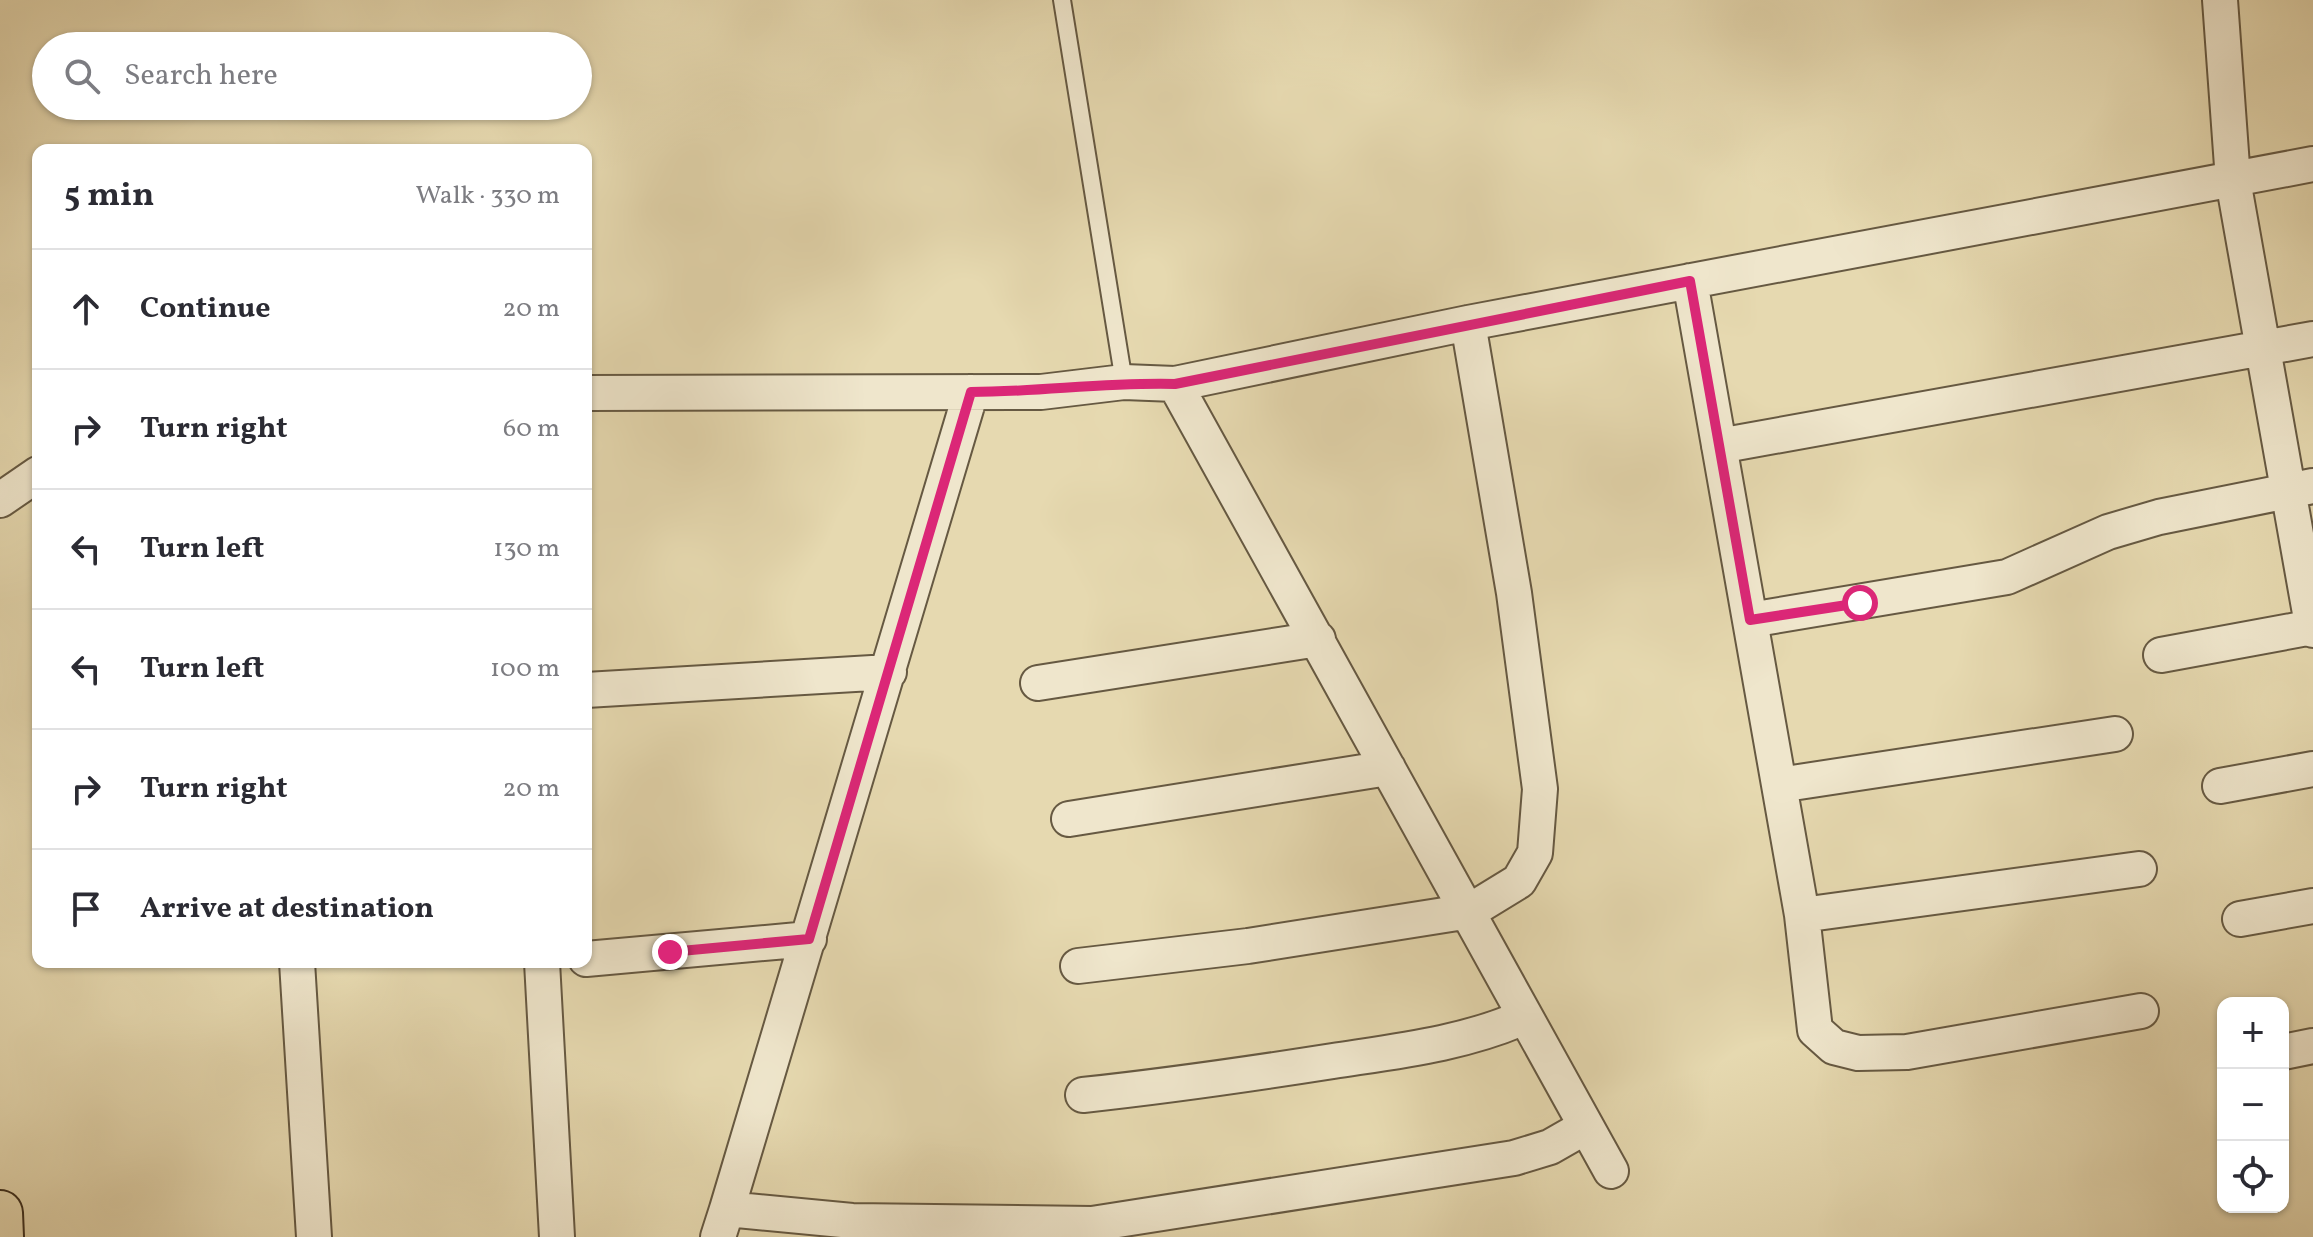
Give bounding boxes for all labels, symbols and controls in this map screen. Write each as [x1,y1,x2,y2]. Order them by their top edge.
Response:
search box [32,32,592,120]
icon: search [60,54,104,98]
text: Search here [124,55,278,97]
text: 5 min [64,173,154,220]
text: Walk · 330 m [416,178,560,214]
icon: ahead [64,287,108,331]
text: Continue [140,288,271,330]
text: 20 m [502,291,560,327]
icon: right [64,407,108,451]
text: Turn right [140,408,288,450]
text: 60 m [503,411,560,447]
icon: left [64,527,108,571]
text: Turn left [140,528,264,570]
text: 130 m [493,531,560,567]
route start [1842,585,1878,621]
icon: left [64,647,108,691]
text: Turn left [140,648,264,690]
text: 100 m [490,651,560,687]
icon: right [64,767,108,811]
text: Turn right [140,768,288,810]
text: 20 m [502,771,560,807]
icon: arrive [64,887,108,931]
text: Arrive at destination [140,888,434,930]
route end [652,934,688,970]
map controls [2217,997,2289,1213]
button: + [2217,997,2289,1069]
button: − [2217,1069,2289,1141]
button: locate [2217,1141,2289,1213]

